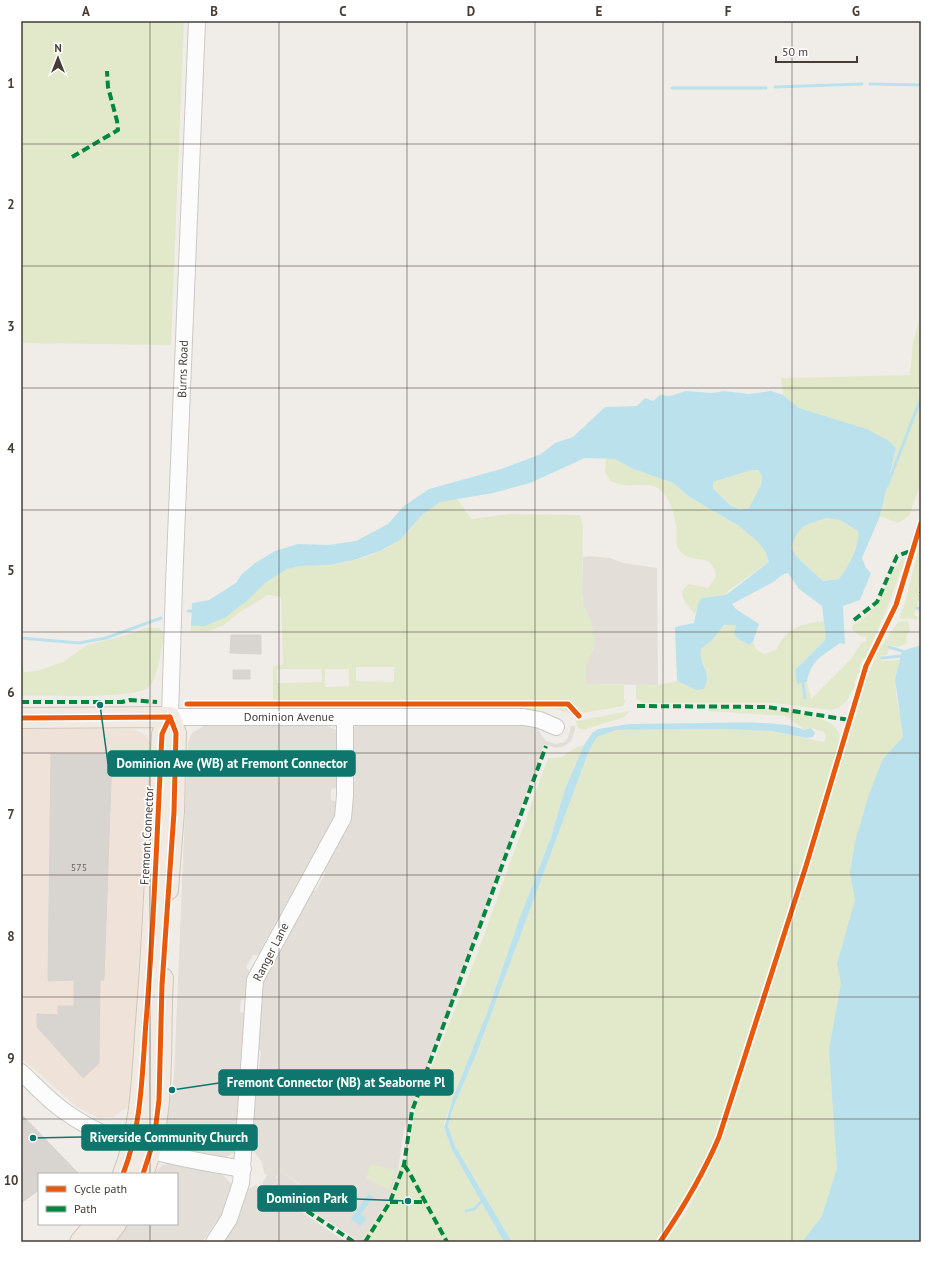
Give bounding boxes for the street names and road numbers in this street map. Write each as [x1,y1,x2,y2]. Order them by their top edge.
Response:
street label: Burns Road [174,340,191,398]
street label: Dominion Avenue [244,709,334,724]
street label: Fremont Connector [136,787,157,885]
street label: Ranger Lane [249,920,292,984]

